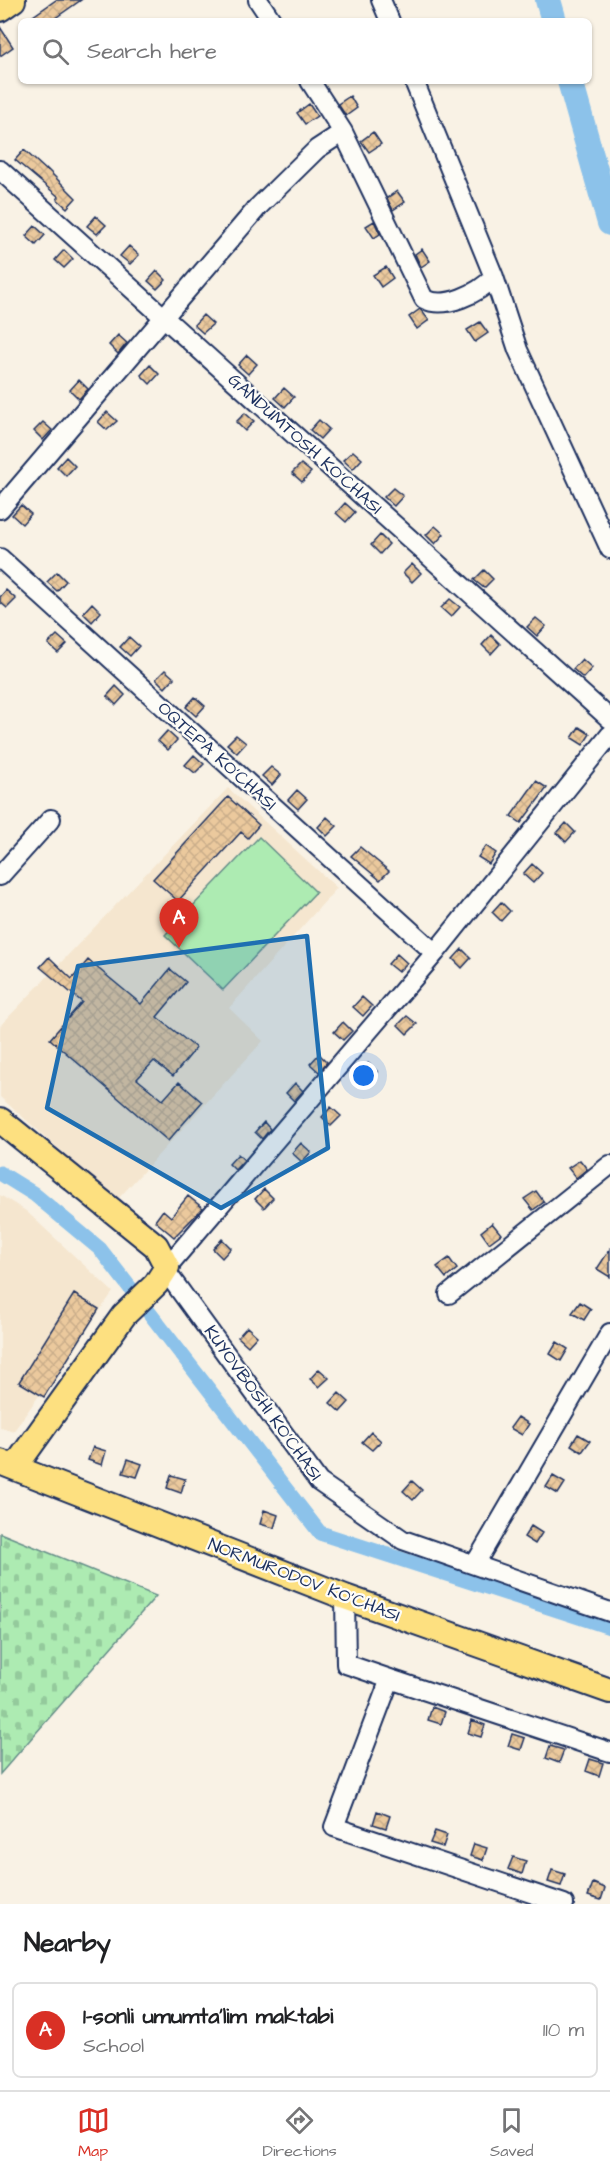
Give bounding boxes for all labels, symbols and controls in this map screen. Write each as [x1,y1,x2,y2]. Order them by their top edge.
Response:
search box [18,18,592,84]
icon: search [39,35,72,68]
text: Search here [87,36,217,67]
street label: GANDUMTOSH KO'CHASI [222,368,388,520]
street label: OQTEPA KO'CHASI [152,696,282,816]
pin: A [160,898,198,948]
your location [349,1061,378,1090]
street label: KUYOVBOSHI KO'CHASI [198,1320,328,1486]
street label: NORMURODOV KO'CHASI [204,1532,404,1628]
text: Nearby [24,1925,111,1961]
text: 1-sonli umumta'lim maktabi [83,2001,333,2032]
text: A [39,2016,52,2044]
text: 110 m [543,2016,584,2044]
text: School [83,2032,144,2060]
tab: Map [77,2104,110,2162]
tab: Directions [263,2104,337,2162]
tab: Saved [490,2104,533,2162]

